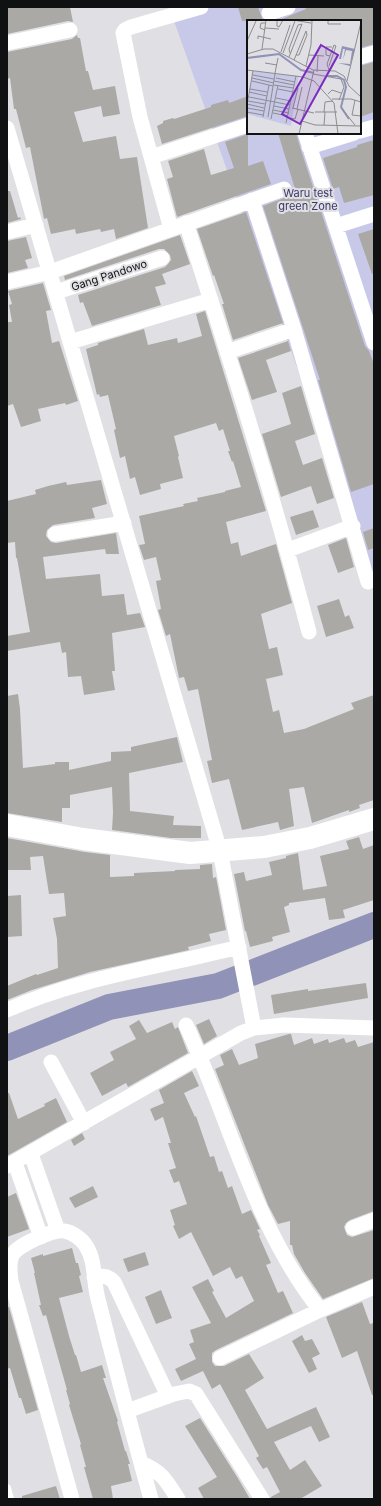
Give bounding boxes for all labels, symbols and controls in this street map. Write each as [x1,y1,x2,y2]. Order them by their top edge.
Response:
inset map [247,20,361,134]
park label: Waru test green Zone [278,186,338,213]
street label: Gang Pandowo [69,256,149,294]

